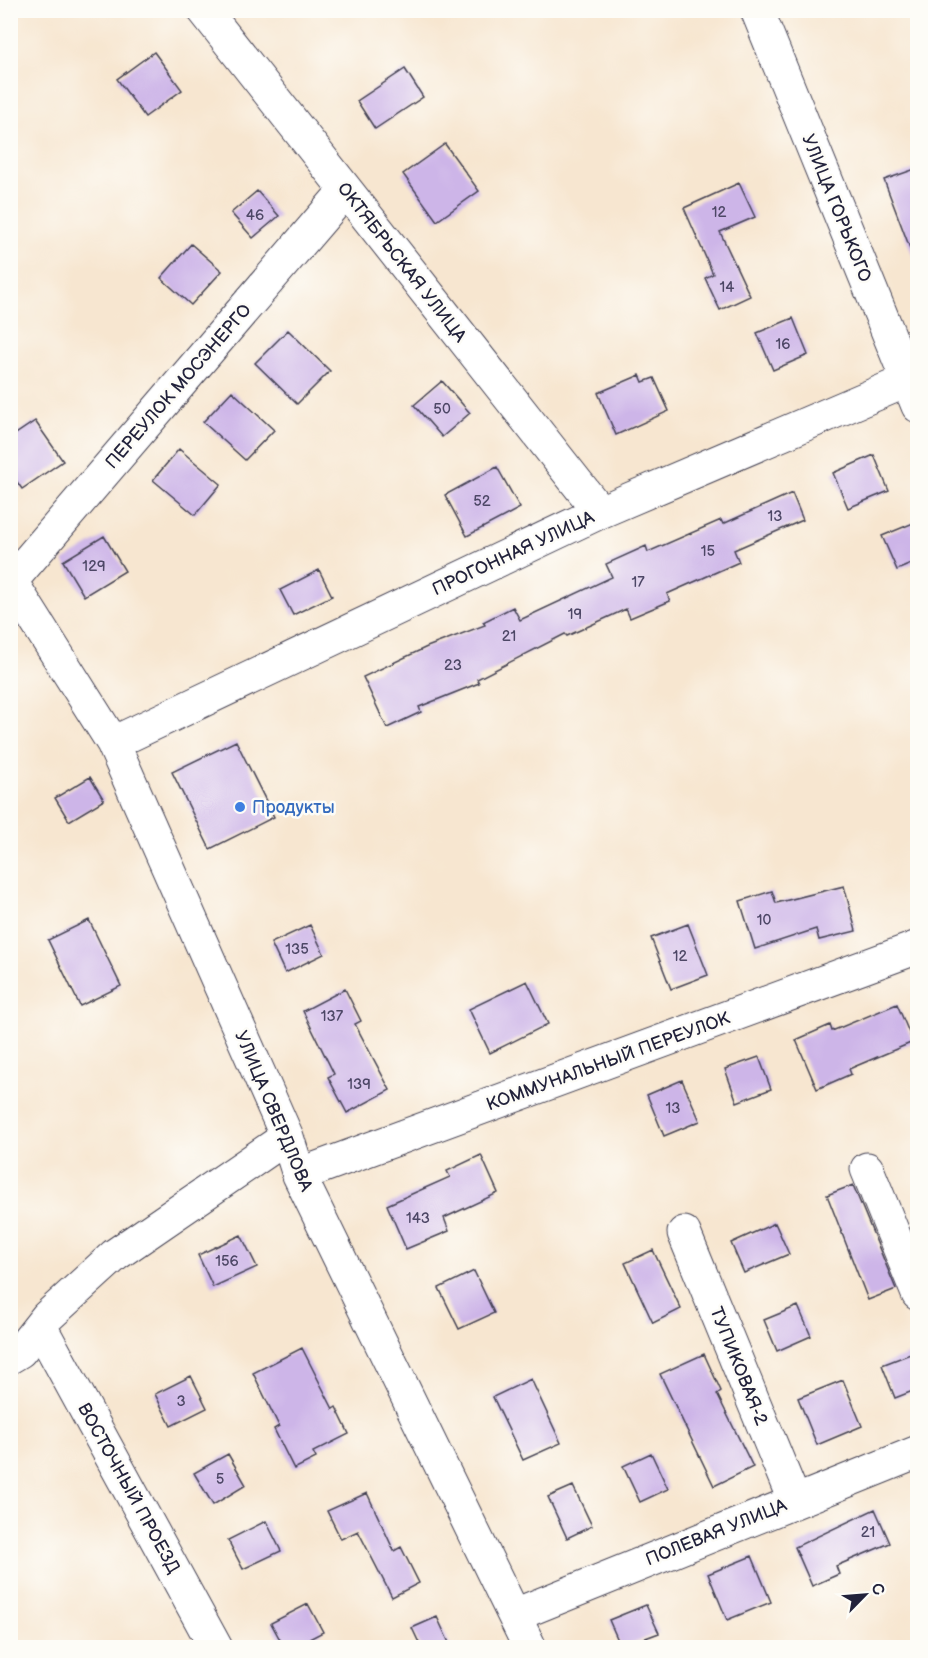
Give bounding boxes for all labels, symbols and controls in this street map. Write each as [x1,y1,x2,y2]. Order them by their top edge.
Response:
street label: УЛИЦА ГОРЬКОГО [797,131,876,285]
street label: ОКТЯБРЬСКАЯ УЛИЦА [333,178,471,346]
house number: 12 [712,203,726,222]
house number: 46 [246,206,264,225]
house number: 14 [720,278,734,297]
street label: ПЕРЕУЛОК МОСЭНЕРГО [101,300,256,473]
house number: 16 [776,335,790,354]
house number: 50 [433,400,451,419]
house number: 52 [473,492,491,511]
street label: ПРОГОННАЯ УЛИЦА [429,507,597,600]
house number: 13 [767,507,783,526]
house number: 15 [701,542,715,561]
house number: 129 [82,557,106,576]
house number: 17 [631,573,645,592]
house number: 19 [568,605,582,624]
house number: 21 [502,627,516,646]
house number: 23 [444,656,462,675]
place label: Продукты [252,797,335,818]
marker: Продукты [233,800,247,814]
house number: 10 [757,911,771,930]
house number: 135 [285,940,309,959]
house number: 12 [673,947,687,966]
house number: 137 [321,1007,344,1026]
street label: КОММУНАЛЬНЫЙ ПЕРЕУЛОК [484,1007,733,1115]
street label: УЛИЦА СВЕРДЛОВА [230,1028,317,1195]
house number: 139 [347,1075,371,1094]
house number: 13 [665,1099,681,1118]
house number: 143 [406,1209,430,1228]
house number: 156 [215,1252,239,1271]
street label: ТУПИКОВАЯ-2 [705,1304,772,1429]
house number: 3 [176,1392,186,1411]
street label: ВОСТОЧНЫЙ ПРОЕЗД [73,1400,184,1577]
house number: 5 [216,1470,224,1489]
street label: ПОЛЕВАЯ УЛИЦА [643,1495,790,1570]
house number: 21 [861,1523,875,1542]
north arrow [835,1565,895,1625]
text: С [866,1580,888,1598]

